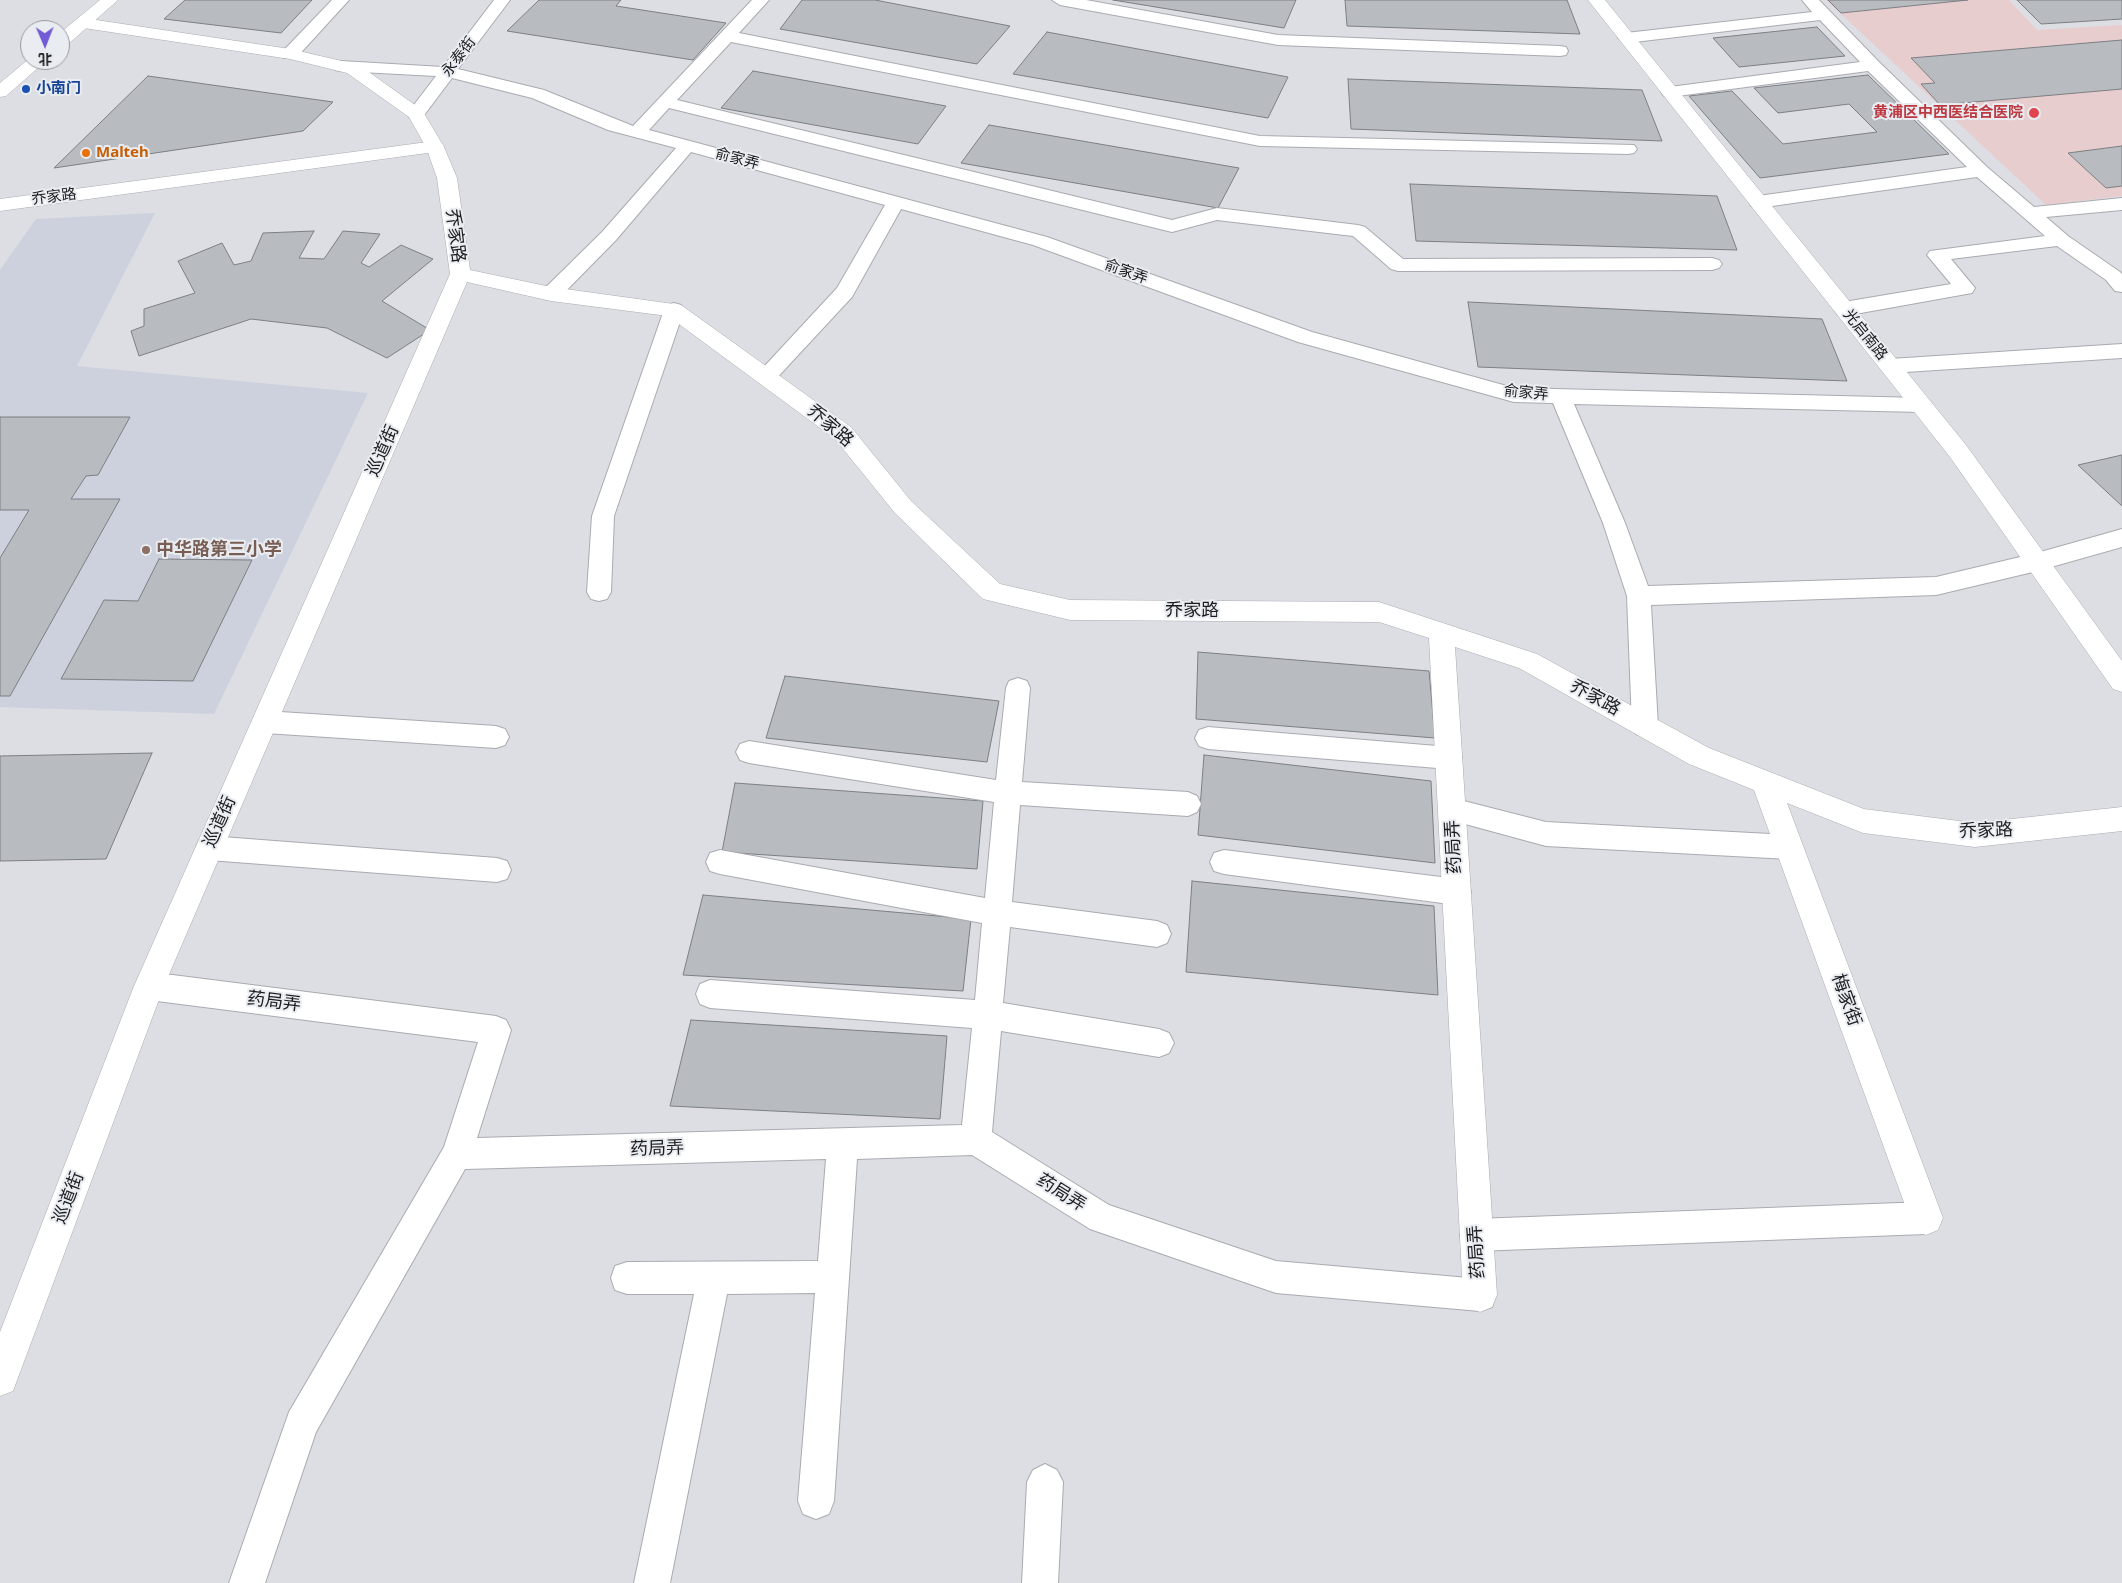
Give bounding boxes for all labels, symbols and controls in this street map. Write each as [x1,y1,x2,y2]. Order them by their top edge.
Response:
north arrow [20,20,70,70]
street label: 永泰街 [438,34,480,80]
text: 北 [38,50,52,69]
place label: 小南门 [36,80,81,98]
marker: 小南门 [20,83,32,95]
place label: 黄浦区中西医结合医院 [1873,104,2023,122]
marker: 黄浦区中西医结合医院 [2027,106,2041,120]
place label: Malteh [96,144,149,162]
street label: 俞家弄 [713,144,761,174]
marker: Malteh [80,147,92,159]
street label: 乔家路 [31,185,77,209]
street label: 乔家路 [441,208,469,264]
street label: 俞家弄 [1102,256,1150,288]
street label: 光启南路 [1839,306,1891,364]
street label: 俞家弄 [1503,382,1549,404]
street label: 乔家路 [803,400,857,452]
street label: 巡道街 [362,422,404,480]
place label: 中华路第三小学 [156,539,282,561]
marker: 中华路第三小学 [140,544,152,556]
street label: 乔家路 [1165,600,1219,622]
street label: 乔家路 [1566,675,1624,721]
street label: 巡道街 [199,793,241,851]
street label: 药局弄 [1442,819,1466,875]
street label: 乔家路 [1959,819,2013,843]
street label: 梅家街 [1827,971,1865,1029]
street label: 药局弄 [246,988,302,1016]
street label: 药局弄 [630,1137,684,1161]
street label: 巡道街 [49,1169,89,1227]
street label: 药局弄 [1032,1170,1090,1216]
street label: 药局弄 [1464,1224,1490,1280]

